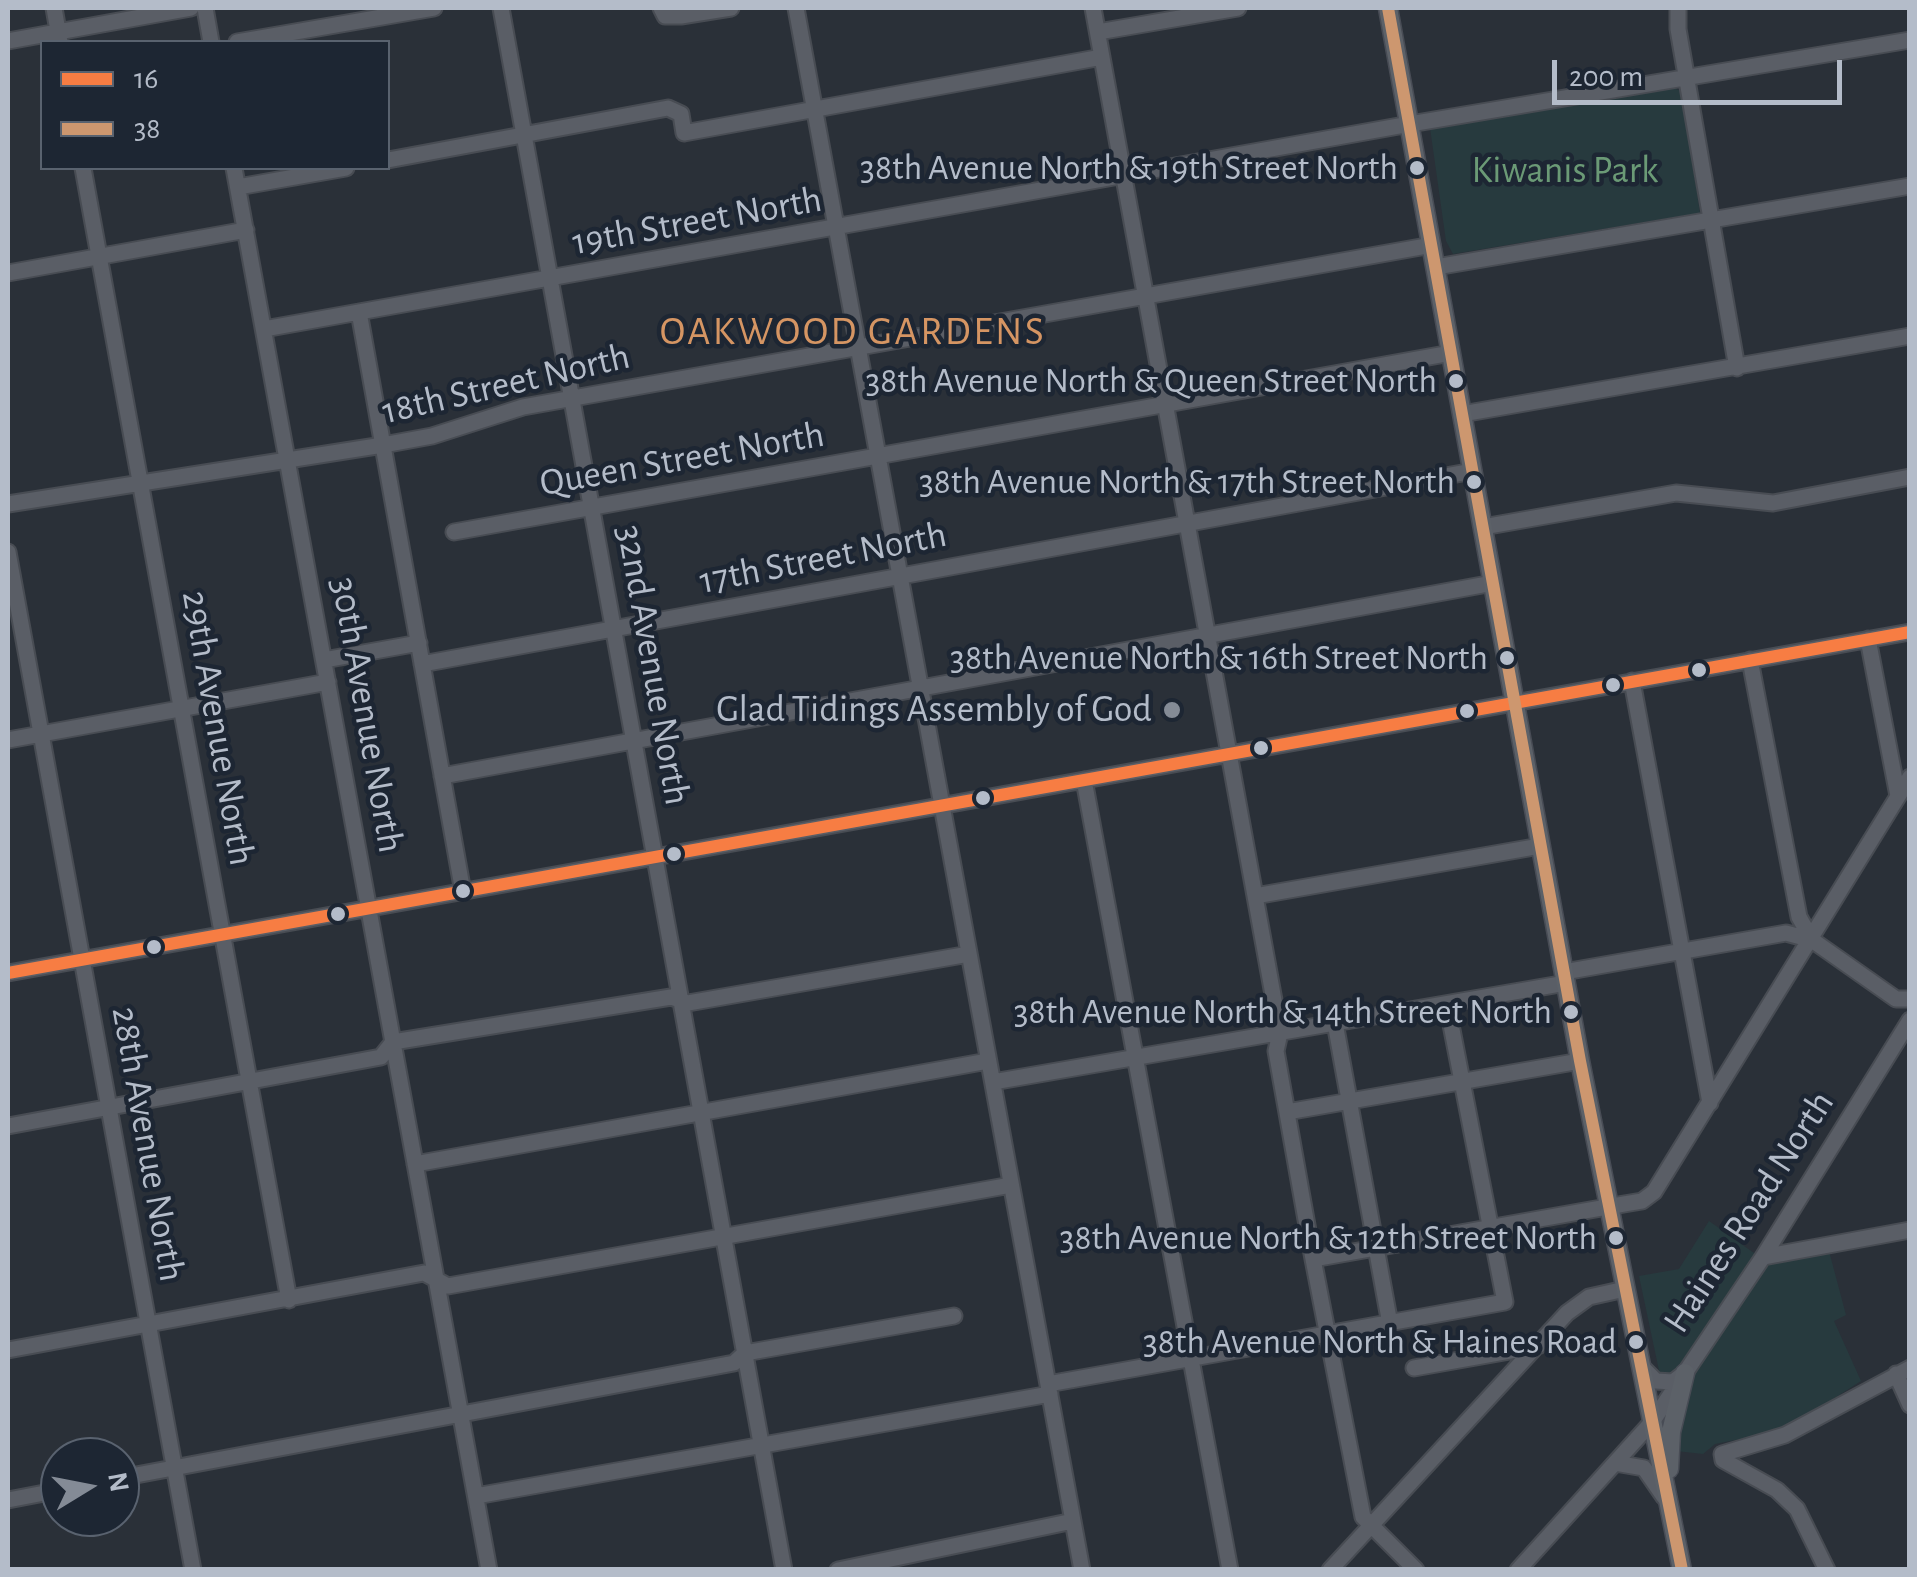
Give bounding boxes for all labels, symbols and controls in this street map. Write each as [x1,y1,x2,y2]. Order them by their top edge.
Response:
legend [40,40,390,170]
scale bar [1557,40,1847,102]
text: 200 m [1569,62,1643,92]
text: 16 [134,64,158,94]
text: 38 [134,114,161,144]
place label: 38th Avenue North & 19th Street North [860,146,1398,190]
park label: Kiwanis Park [1472,148,1658,194]
marker: 38th Avenue North & 19th Street North [1407,158,1427,178]
street label: 19th Street North [569,177,825,265]
district label: OAKWOOD GARDENS [660,308,1046,356]
street label: 18th Street North [378,333,634,435]
place label: 38th Avenue North & Queen Street North [865,359,1437,403]
marker: 38th Avenue North & Queen Street North [1446,371,1466,391]
street label: Queen Street North [536,412,828,506]
place label: 38th Avenue North & 17th Street North [919,460,1455,504]
marker: 38th Avenue North & 17th Street North [1464,472,1484,492]
street label: 17th Street North [696,512,950,604]
street label: 32nd Avenue North [606,522,700,808]
street label: 30th Avenue North [320,574,414,856]
street label: 29th Avenue North [171,587,265,869]
place label: 38th Avenue North & 16th Street North [950,636,1488,680]
marker: 38th Avenue North & 16th Street North [1497,648,1517,668]
unlabelled marker [1689,660,1709,680]
unlabelled marker [1603,675,1623,695]
place label: Glad Tidings Assembly of God [716,687,1152,733]
marker: Glad Tidings Assembly of God [1161,699,1183,721]
unlabelled marker [1457,701,1477,721]
unlabelled marker [1251,738,1271,758]
unlabelled marker [973,788,993,808]
unlabelled marker [664,844,684,864]
unlabelled marker [453,881,473,901]
unlabelled marker [328,904,348,924]
unlabelled marker [144,937,164,957]
place label: 38th Avenue North & 14th Street North [1014,990,1552,1034]
marker: 38th Avenue North & 14th Street North [1561,1002,1581,1022]
street label: 28th Avenue North [101,1003,195,1285]
street label: Haines Road North [1654,1083,1844,1341]
place label: 38th Avenue North & 12th Street North [1060,1216,1597,1260]
marker: 38th Avenue North & 12th Street North [1606,1228,1626,1248]
place label: 38th Avenue North & Haines Road [1143,1320,1617,1364]
marker: 38th Avenue North & Haines Road [1626,1332,1646,1352]
north arrow [40,1437,140,1537]
text: N [102,1470,133,1494]

